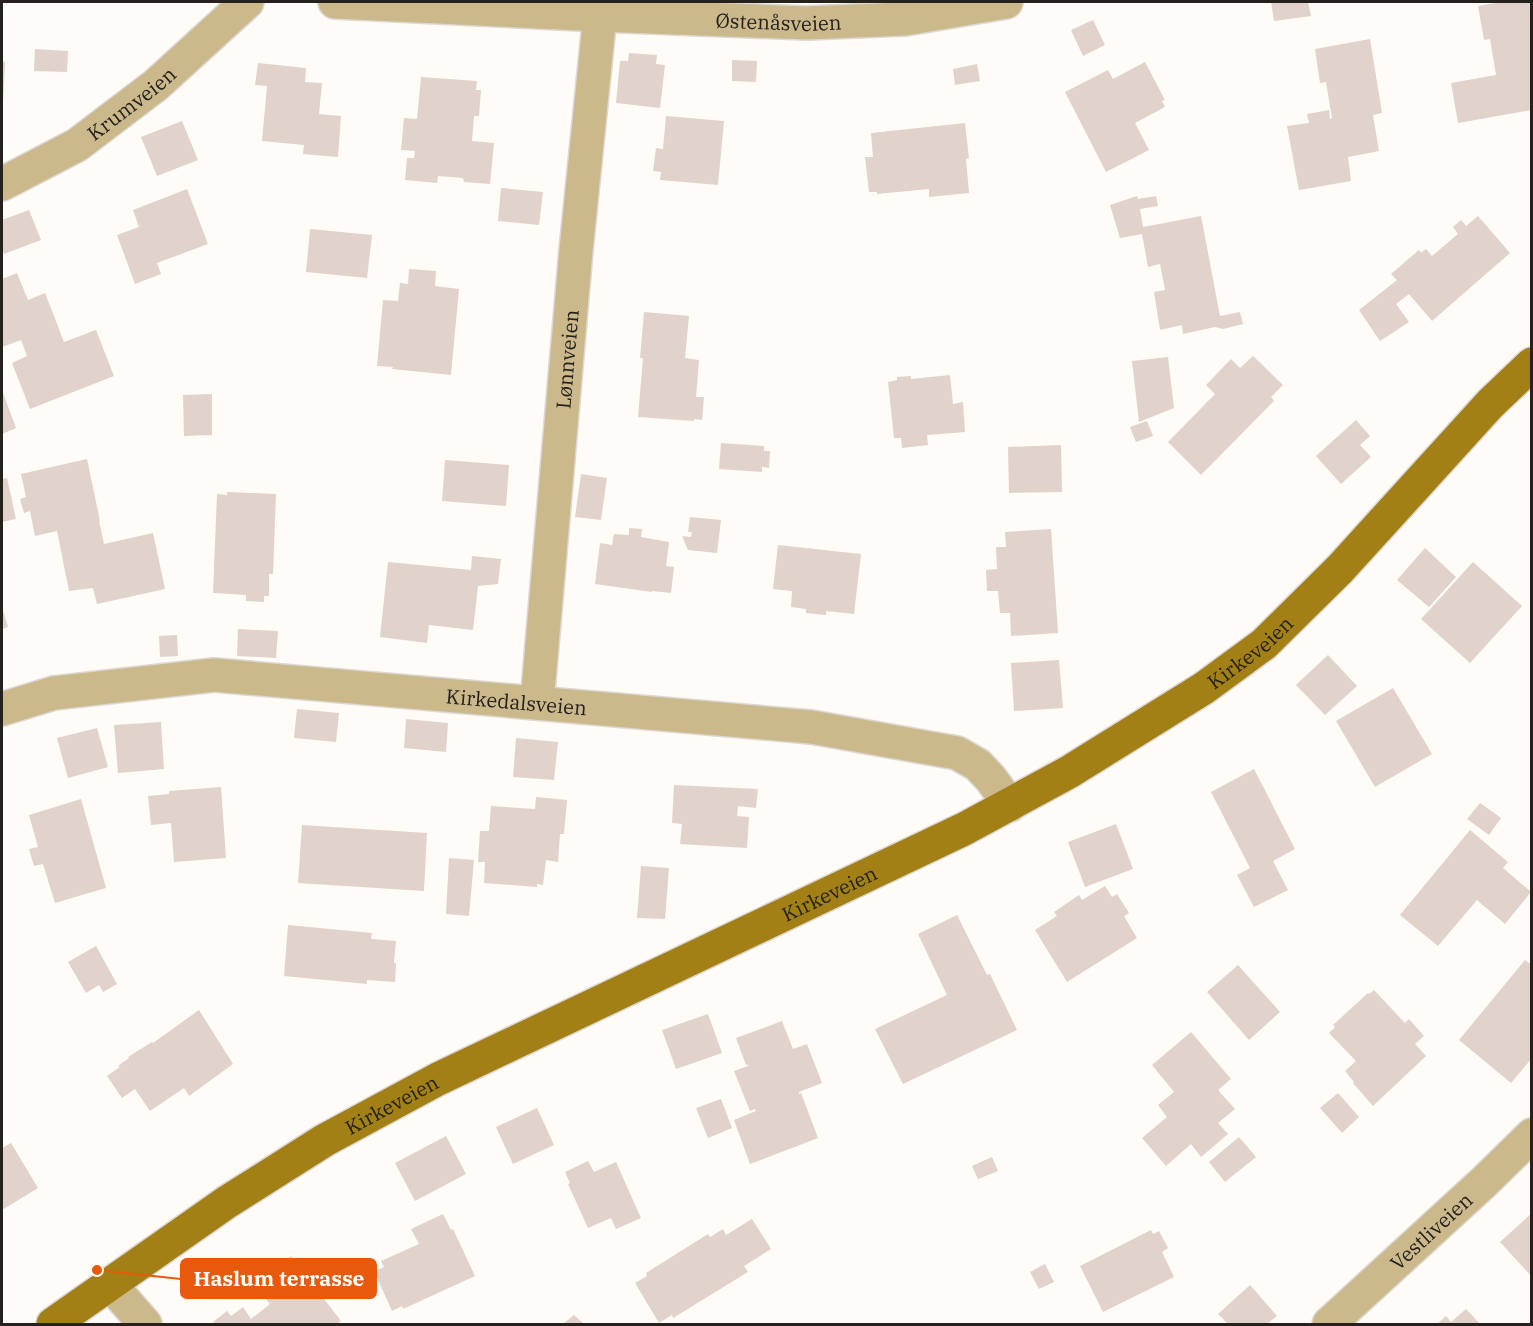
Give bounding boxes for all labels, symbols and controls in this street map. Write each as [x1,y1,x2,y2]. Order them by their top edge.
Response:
street label: Østenåsveien [715,6,842,37]
street label: Krumveien [81,60,182,146]
street label: Lønnveien [549,308,584,410]
street label: Kirkeveien [1202,610,1299,695]
street label: Kirkedalsveien [445,682,588,721]
street label: Kirkeveien [777,859,881,927]
street label: Kirkeveien [340,1068,443,1140]
street label: Vestliveien [1384,1186,1478,1276]
callout: Haslum terrasse [181,1259,376,1298]
text: Haslum terrasse [194,1264,365,1292]

